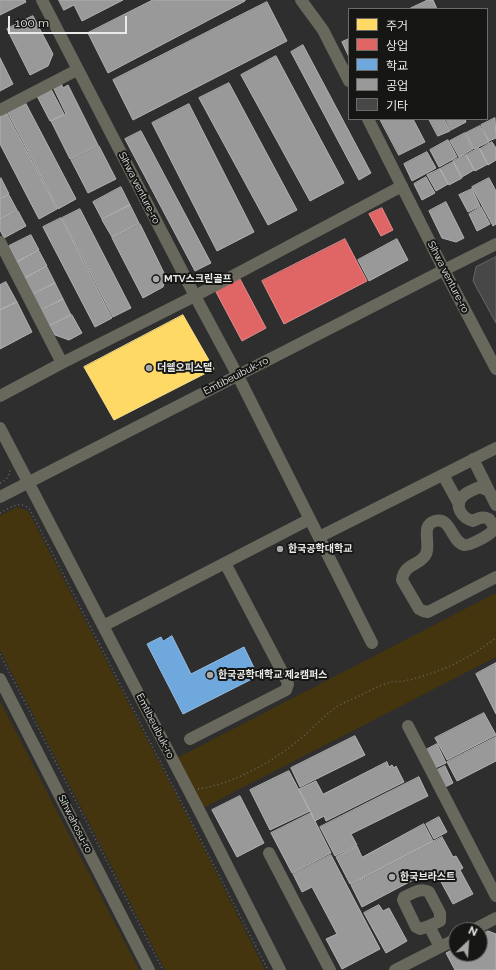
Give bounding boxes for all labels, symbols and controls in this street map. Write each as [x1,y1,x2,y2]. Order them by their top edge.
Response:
scale bar [10,8,129,34]
legend [348,8,488,120]
text: 100 m [15,16,49,30]
text: 주거 [386,19,408,33]
text: 상업 [386,39,408,53]
text: 학교 [386,59,408,73]
text: 공업 [386,79,408,93]
text: 기타 [386,99,408,113]
street label: Sihwa venture-ro [116,150,162,226]
street label: Sihwa venture-ro [425,239,471,315]
place label: MTV스크린골프 [164,273,232,285]
marker: MTV스크린골프 [151,274,161,284]
street label: Emtibeuibuk-ro [201,354,271,398]
place label: 더웰오피스텔 [157,362,212,374]
marker: 더웰오피스텔 [144,363,154,373]
place label: 한국공학대학교 [288,543,352,555]
marker: 한국공학대학교 [275,544,285,554]
place label: 한국공학대학교 제2캠퍼스 [218,669,327,681]
marker: 한국공학대학교 제2캠퍼스 [205,670,215,680]
street label: Emtibeuibuk-ro [133,691,177,761]
street label: Sihwahosu-ro [55,793,95,855]
place label: 한국브라스트 [400,871,455,883]
marker: 한국브라스트 [387,872,397,882]
north arrow [448,922,488,962]
text: N [466,924,479,939]

